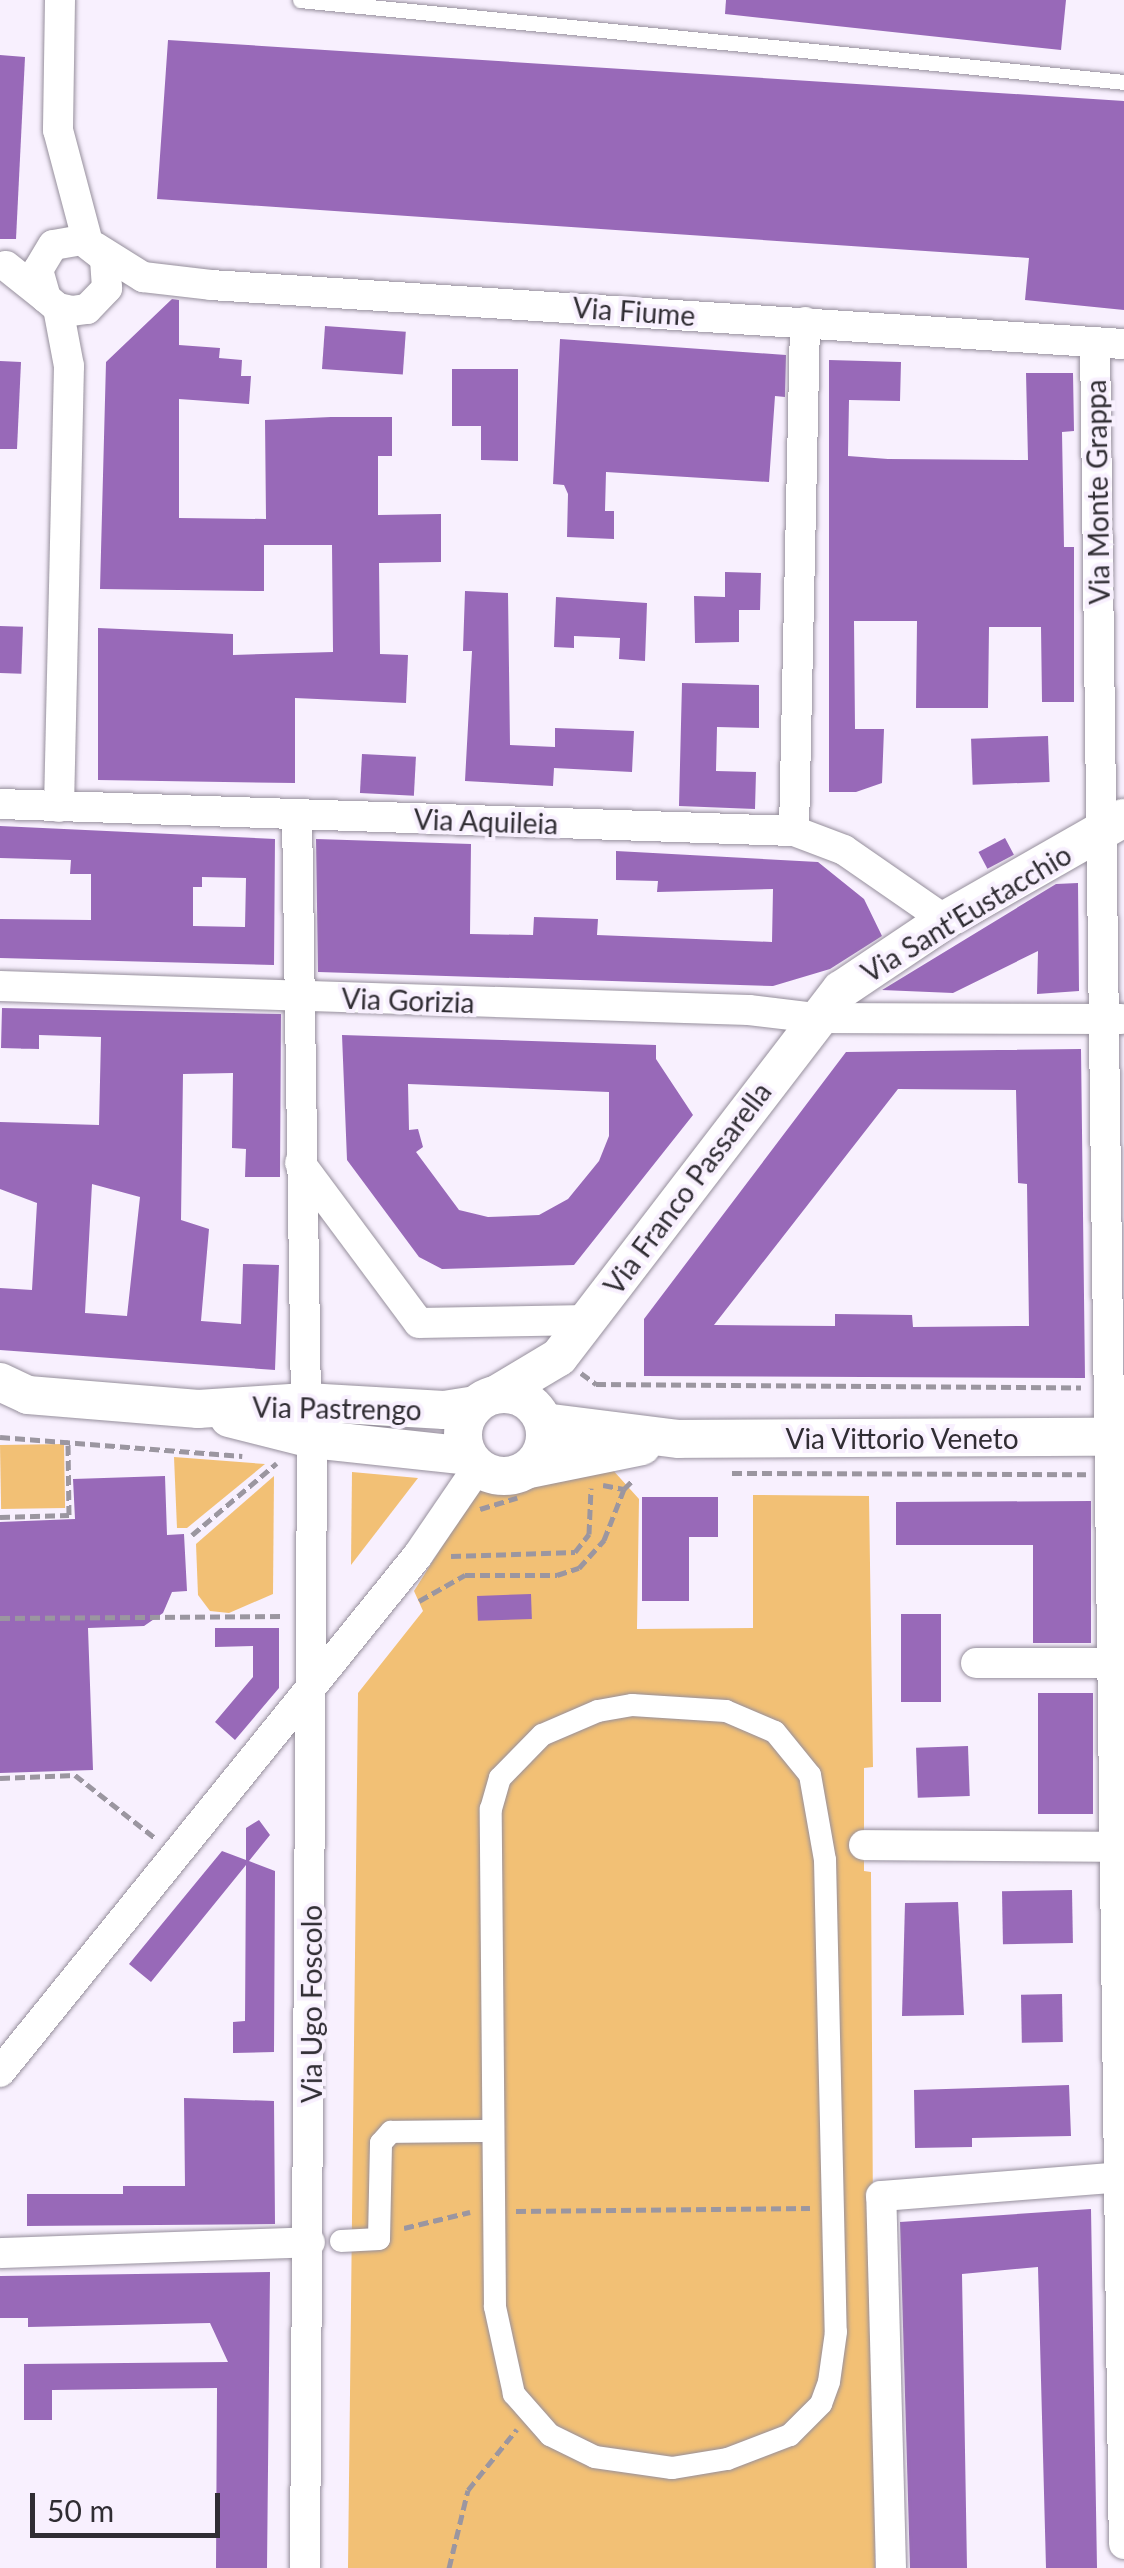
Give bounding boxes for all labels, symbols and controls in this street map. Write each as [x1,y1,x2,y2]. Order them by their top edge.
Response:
street label: Via Fiume [572,290,696,332]
street label: Via Monte Grappa [1078,379,1116,605]
street label: Via Aquileia [413,802,559,840]
street label: Via Sant'Eustacchio [855,837,1077,989]
street label: Via Gorizia [341,981,475,1019]
street label: Via Franco Passarella [596,1075,778,1301]
street label: Via Pastrengo [252,1390,422,1426]
street label: Via Vittorio Veneto [784,1421,1020,1455]
street label: Via Ugo Foscolo [294,1905,328,2103]
scale bar [35,2473,225,2535]
text: 50 m [47,2492,114,2528]

